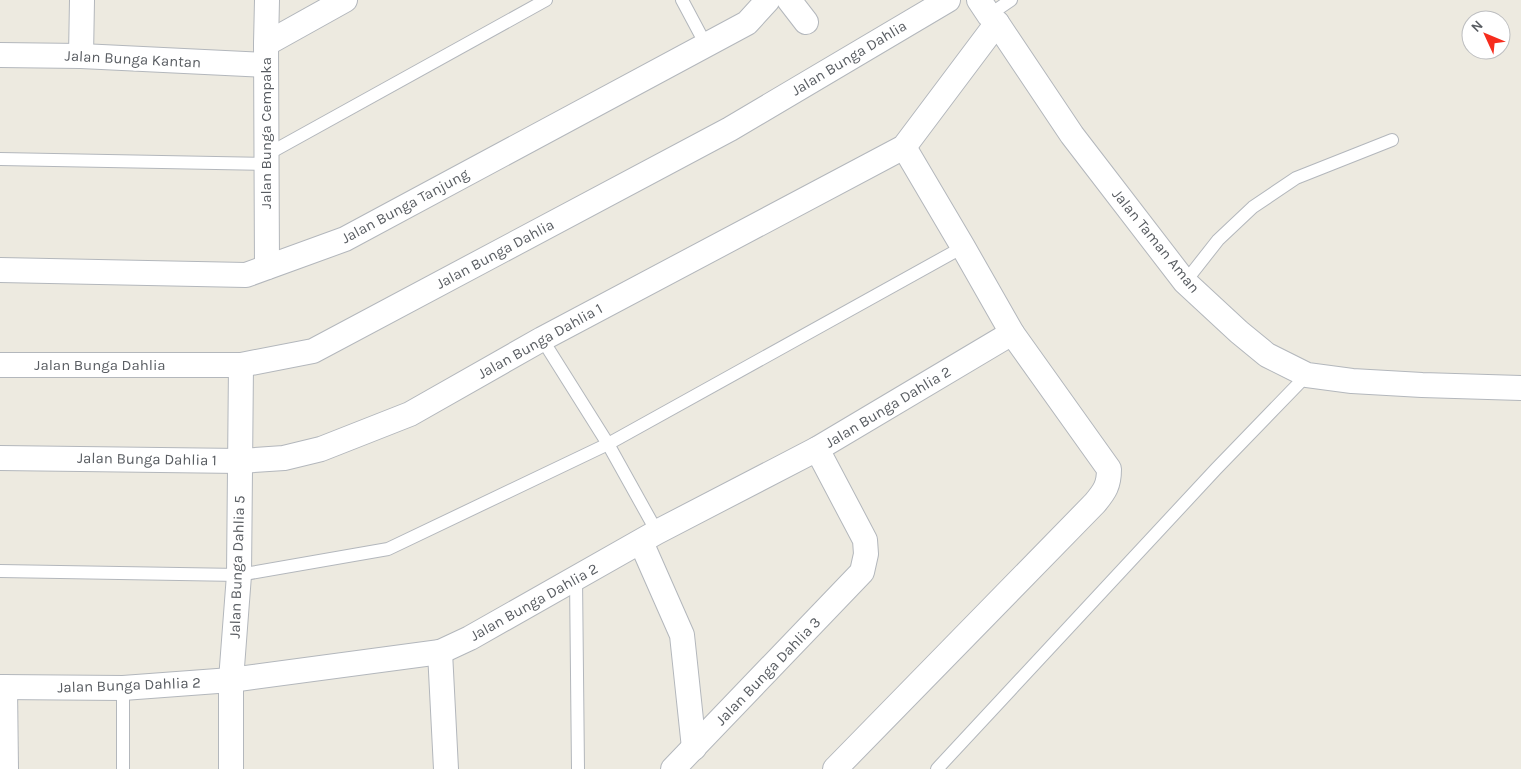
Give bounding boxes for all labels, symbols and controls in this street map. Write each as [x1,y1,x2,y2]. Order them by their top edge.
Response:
north arrow [1461,10,1511,60]
street label: Jalan Bunga Dahlia [788,16,910,100]
text: N [1467,17,1487,36]
street label: Jalan Bunga Kantan [64,46,202,72]
street label: Jalan Bunga Cempaka [257,57,275,209]
street label: Jalan Bunga Tanjung [338,164,472,247]
street label: Jalan Taman Aman [1109,185,1203,297]
street label: Jalan Bunga Dahlia [433,215,557,293]
street label: Jalan Bunga Dahlia 1 [475,299,605,383]
street label: Jalan Bunga Dahlia [34,356,166,374]
street label: Jalan Bunga Dahlia 2 [822,362,954,452]
street label: Jalan Bunga Dahlia 1 [77,449,217,469]
street label: Jalan Bunga Dahlia 5 [226,495,248,639]
street label: Jalan Bunga Dahlia 2 [467,559,601,645]
street label: Jalan Bunga Dahlia 3 [712,613,824,729]
street label: Jalan Bunga Dahlia 2 [57,674,201,696]

